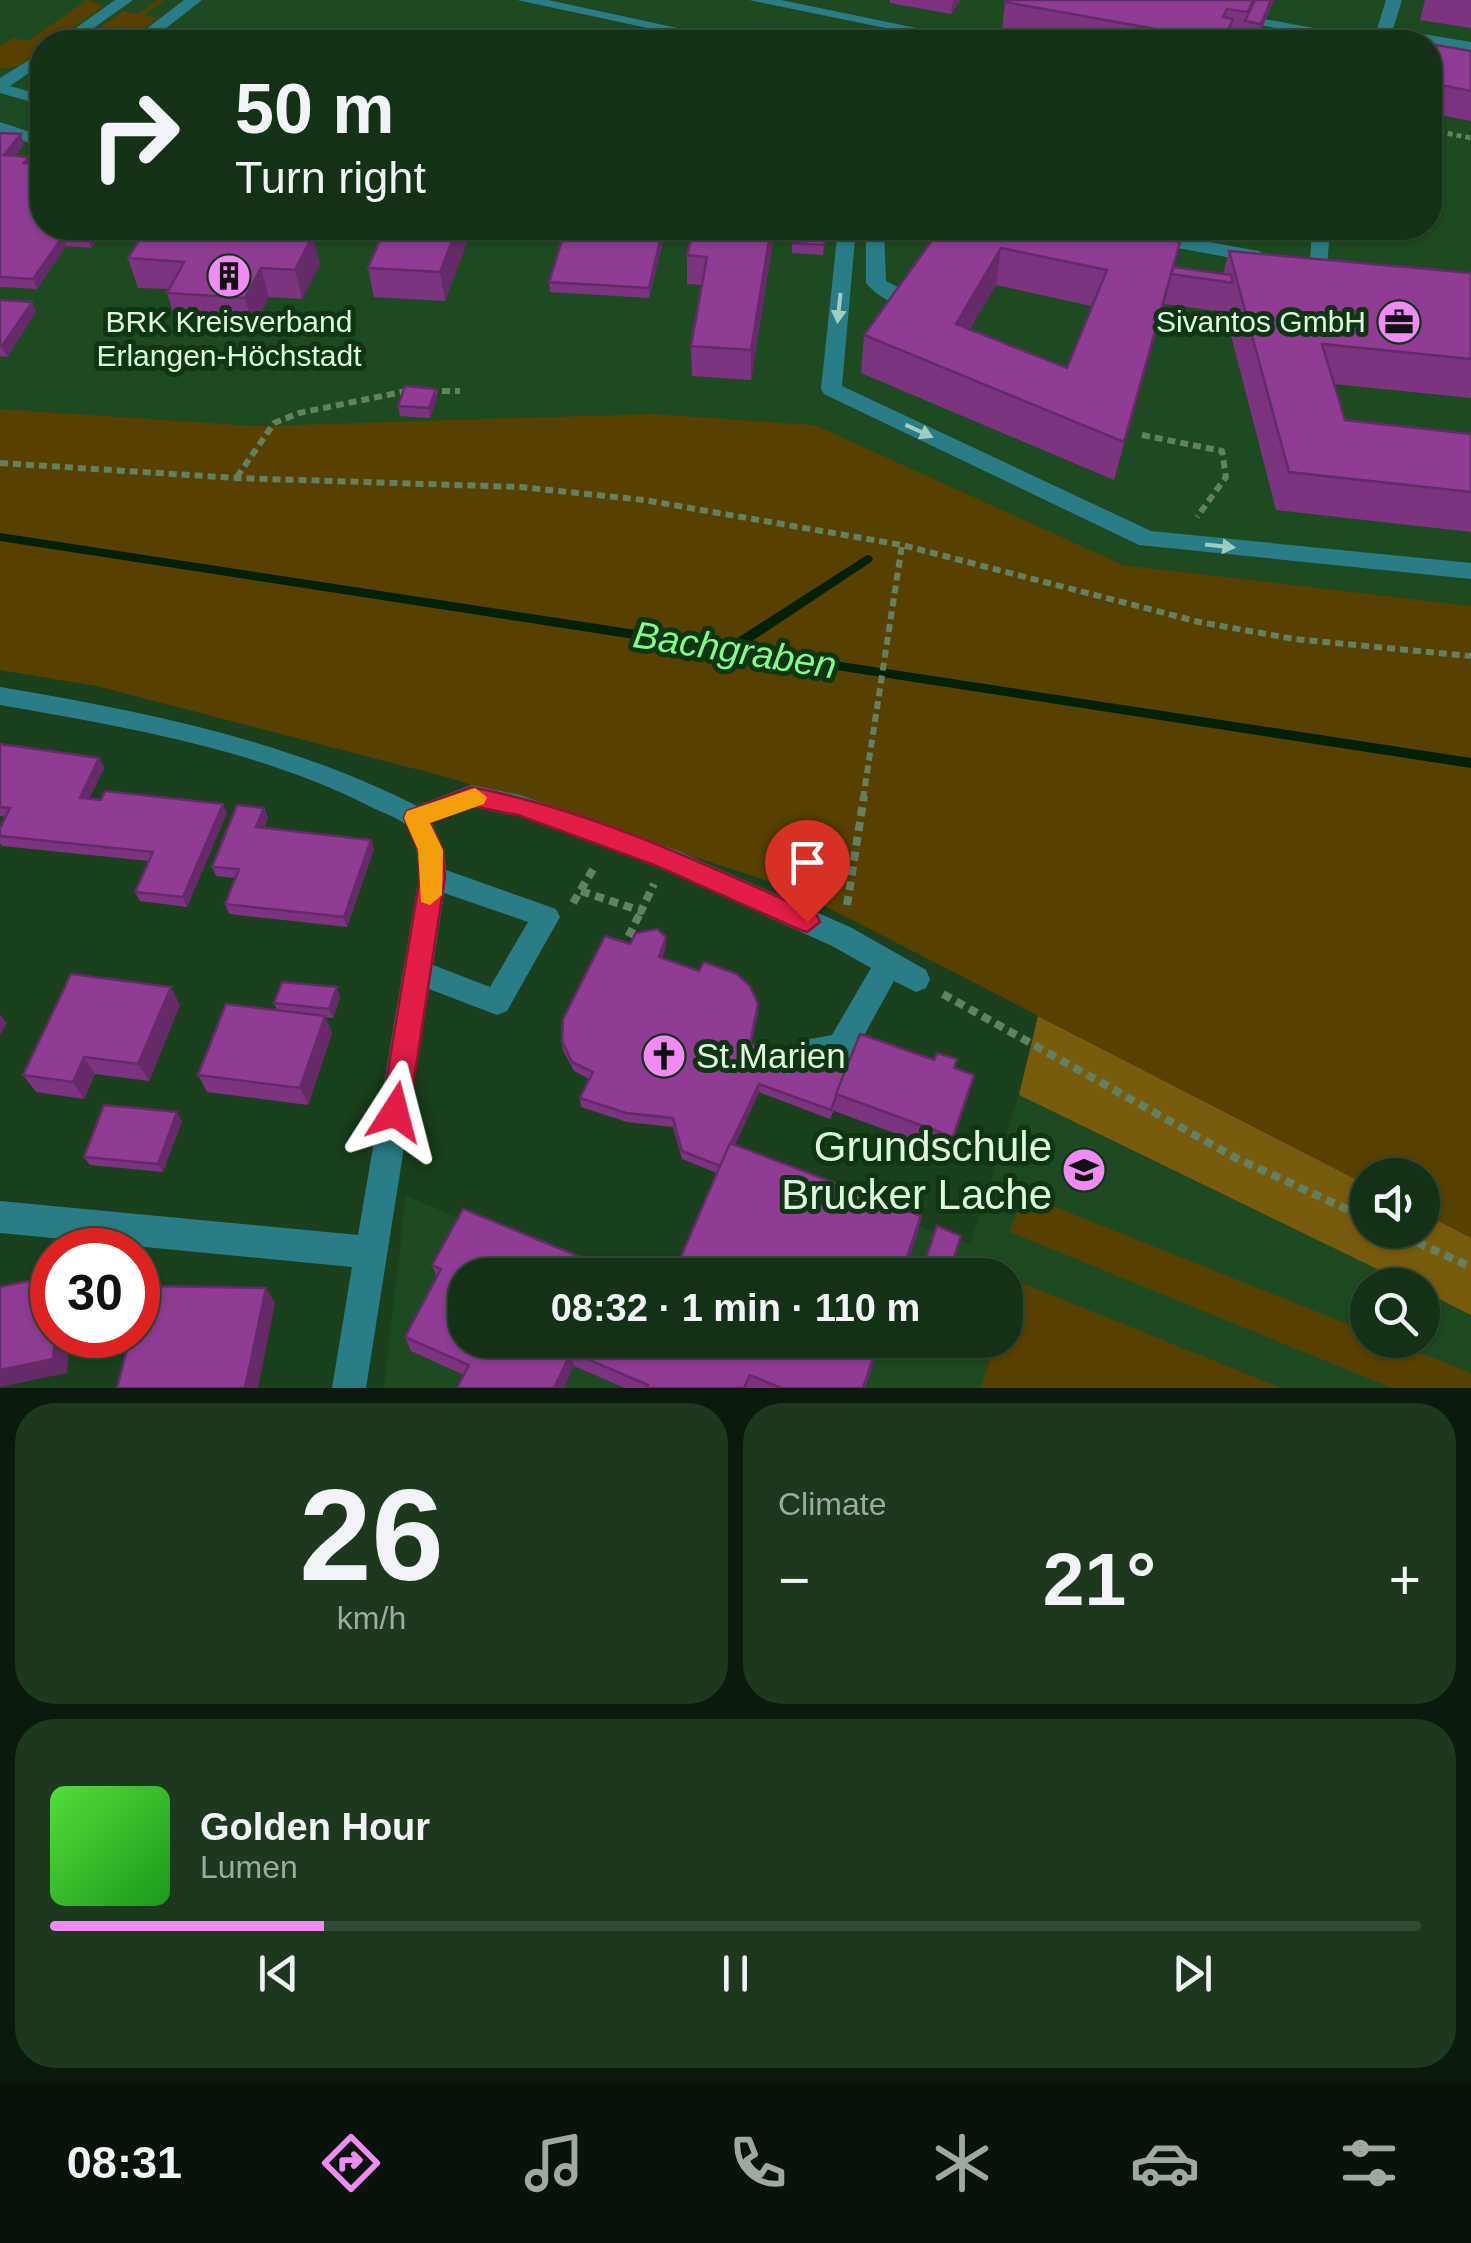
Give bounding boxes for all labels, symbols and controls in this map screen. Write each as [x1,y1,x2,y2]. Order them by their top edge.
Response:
icon: right [70,70,200,200]
text: 50 m [235,70,395,148]
text: Turn right [235,152,426,203]
building icon: BRK Kreisverband Erlangen-Höchstadt [206,253,252,299]
one-way arrow [831,293,847,325]
office icon: Sivantos GmbH [1376,299,1422,345]
place label: BRK Kreisverband Erlangen-Höchstadt [96,305,362,372]
place label: Sivantos GmbH [1156,305,1366,338]
one-way arrow [905,423,934,440]
one-way arrow [1204,538,1236,554]
water label: Bachgraben [631,613,839,687]
pin [765,820,850,923]
icon: arrive [780,835,835,890]
church icon: St.Marien [641,1033,687,1079]
place label: St.Marien [696,1036,846,1075]
position arrow [343,1060,447,1164]
place label: Grundschule Brucker Lache [781,1123,1052,1218]
school or university icon: Grundschule Brucker Lache [1061,1147,1107,1193]
map controls [1350,1158,1440,1358]
button: sound [1350,1158,1440,1248]
speed limit sign: 30 [30,1228,160,1358]
button: search [1350,1268,1440,1358]
text: 08:32 · 1 min · 110 m [551,1287,920,1329]
text: 26 [299,1462,444,1608]
text: Climate [778,1486,886,1522]
text: 21° [1043,1537,1156,1621]
text: − [778,1549,810,1611]
text: + [1389,1549,1421,1611]
text: km/h [337,1600,406,1636]
text: Golden Hour [200,1806,430,1848]
text: Lumen [200,1849,298,1885]
icon: previous [251,1946,306,2001]
icon: pause [708,1946,763,2001]
icon: next [1165,1946,1220,2001]
icon: directions [316,2128,386,2198]
icon: music [519,2128,589,2198]
icon: phone [723,2128,793,2198]
icon: climate [927,2128,997,2198]
icon: car [1130,2128,1200,2198]
icon: filters [1334,2128,1404,2198]
text: 08:31 [67,2137,182,2188]

